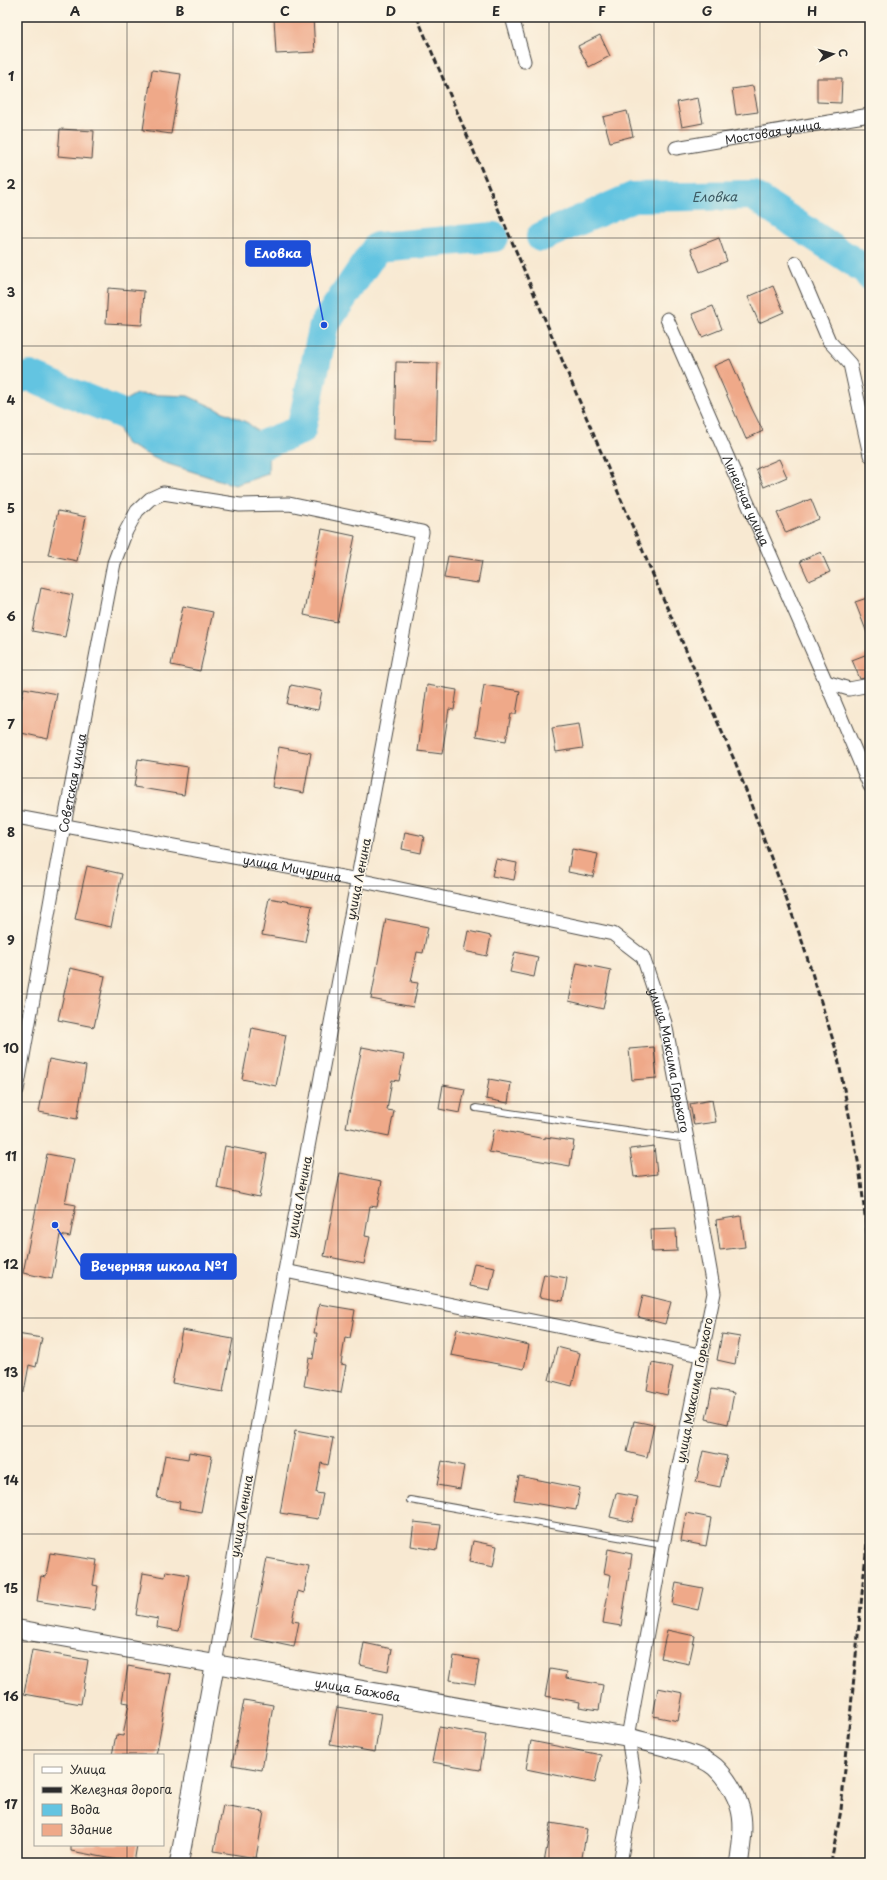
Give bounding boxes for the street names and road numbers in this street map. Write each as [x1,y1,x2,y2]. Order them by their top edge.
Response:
street label: Мостовая улица [723,114,822,149]
street label: Линейная улица [719,452,774,549]
street label: Советская улица [54,731,90,834]
street label: улица Ленина [341,836,375,922]
street label: улица Мичурина [241,850,344,886]
street label: улица Максима Горького [645,985,695,1134]
street label: улица Ленина [282,1154,316,1240]
street label: улица Максима Горького [671,1315,717,1464]
street label: улица Ленина [225,1473,257,1559]
street label: улица Бажова [314,1673,402,1706]

